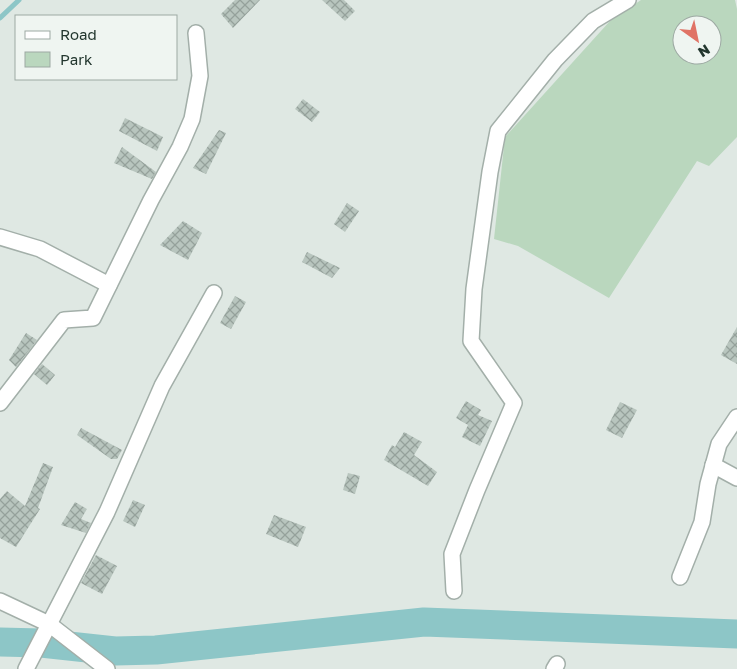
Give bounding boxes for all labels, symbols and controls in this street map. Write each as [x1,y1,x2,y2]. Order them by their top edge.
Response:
legend [15,15,178,80]
north arrow [672,15,722,65]
text: Road [60,25,97,43]
text: N [695,41,713,61]
text: Park [60,50,93,68]

